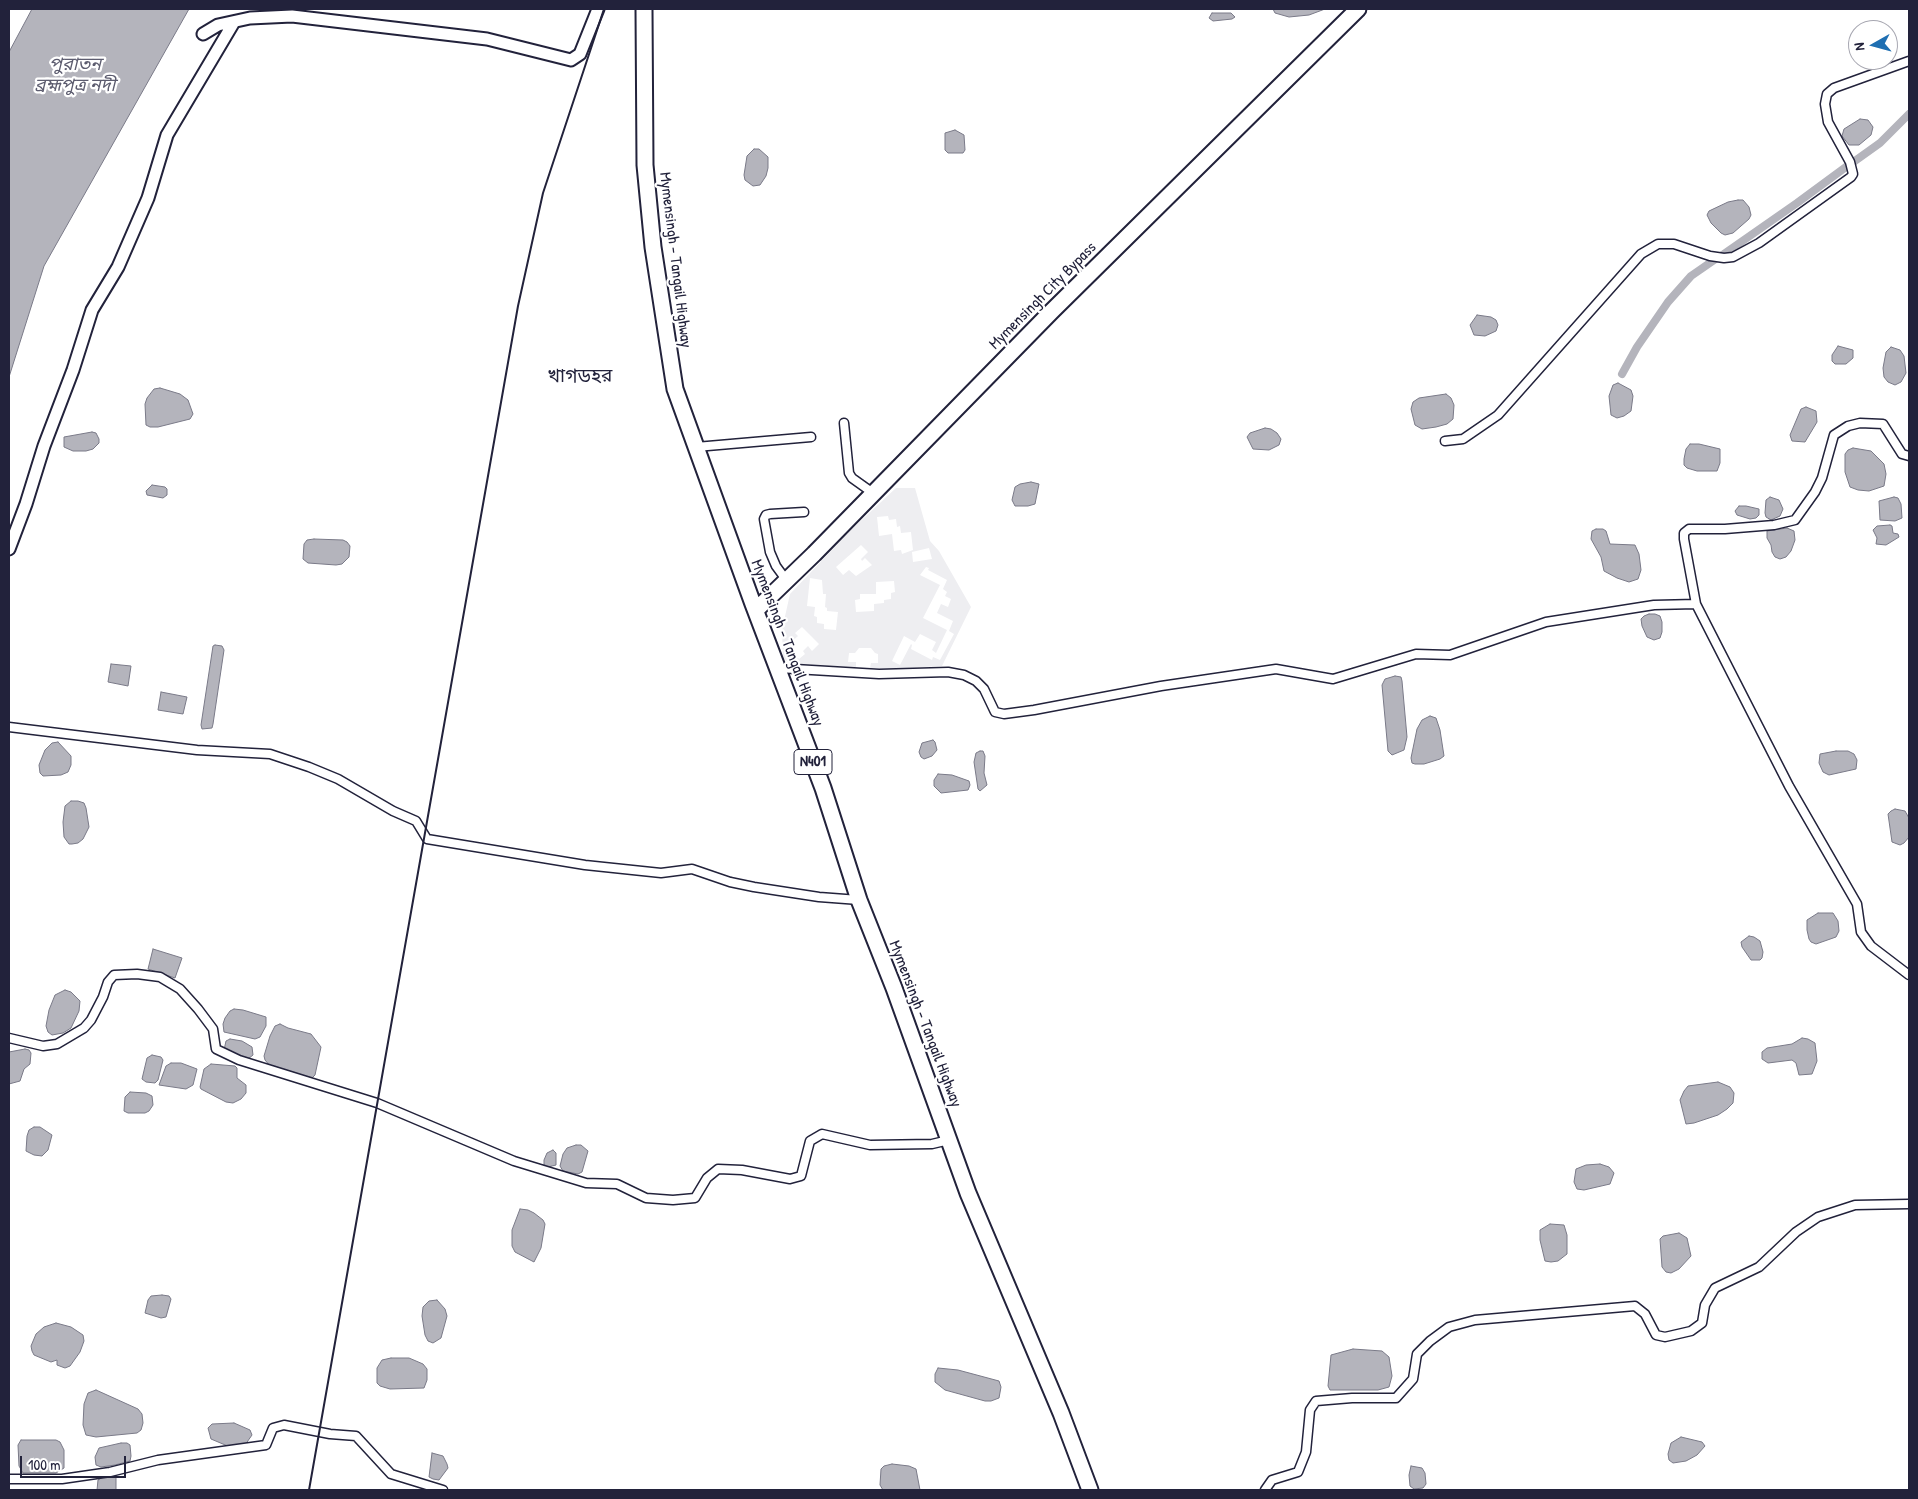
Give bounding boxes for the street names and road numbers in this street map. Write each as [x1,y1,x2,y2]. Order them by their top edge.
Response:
street label: Mymensingh - Tangail Highway [655,171,695,349]
street label: Mymensingh City Bypass [985,238,1101,354]
street label: Mymensingh - Tangail Highway [746,557,828,729]
road number: N401 [794,750,832,774]
street label: Mymensingh - Tangail Highway [884,938,966,1110]

